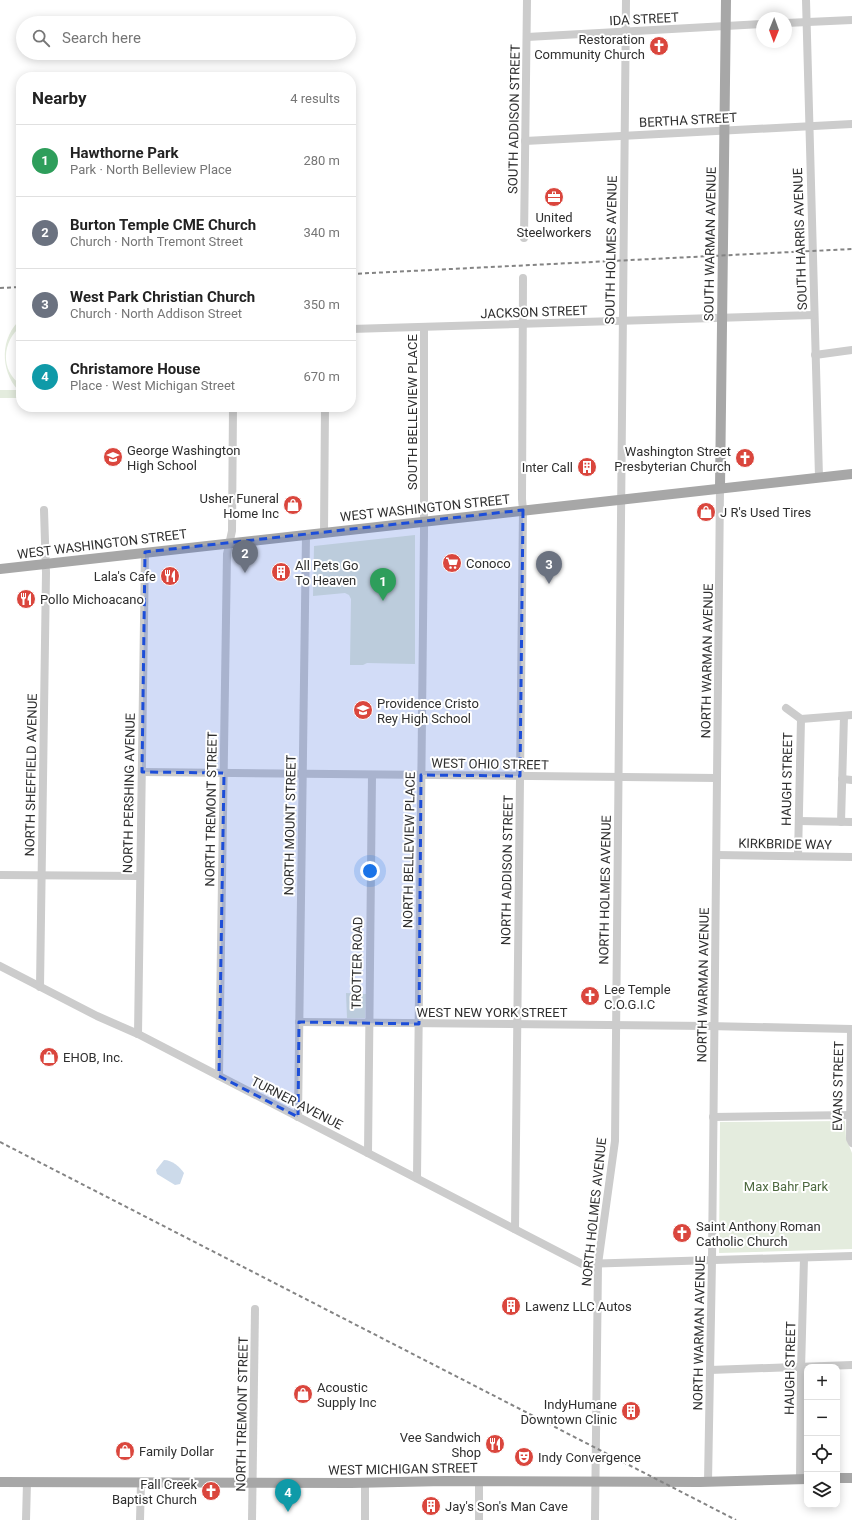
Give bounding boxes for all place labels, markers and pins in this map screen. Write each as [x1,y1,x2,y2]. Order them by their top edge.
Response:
place label: Restoration Community Church [534,32,645,62]
church icon: Restoration Community Church [648,35,670,57]
office icon: United Steelworkers [543,186,565,208]
place label: United Steelworkers [517,210,592,240]
place label: George Washington High School [127,443,241,473]
place label: Washington Street Presbyterian Church [614,444,731,474]
school or university icon: George Washington High School [102,446,124,468]
church icon: Washington Street Presbyterian Church [734,447,756,469]
building icon: Inter Call [576,456,598,478]
place label: Inter Call [522,460,573,475]
place label: Usher Funeral Home Inc [200,491,279,521]
shop icon: Usher Funeral Home Inc [282,494,304,516]
shop icon: J R's Used Tires [695,501,717,523]
place label: J R's Used Tires [720,505,812,520]
pin: 2 [232,540,258,573]
pin: 3 [536,551,562,584]
supermarket icon: Conoco [441,552,463,574]
place label: Conoco [466,556,511,571]
place label: All Pets Go To Heaven [295,558,359,588]
building icon: All Pets Go To Heaven [270,561,292,583]
restaurant icon: Lala's Cafe [159,565,181,587]
pin: 1 [370,568,396,601]
place label: Lala's Cafe [94,569,156,584]
restaurant icon: Pollo Michoacano [15,588,37,610]
place label: Pollo Michoacano [40,592,144,607]
place label: Providence Cristo Rey High School [377,696,479,726]
school or university icon: Providence Cristo Rey High School [352,699,374,721]
place label: Lee Temple C.O.G.I.C [604,982,671,1012]
church icon: Lee Temple C.O.G.I.C [579,985,601,1007]
shop icon: EHOB, Inc. [38,1046,60,1068]
place label: EHOB, Inc. [63,1050,123,1065]
place label: Saint Anthony Roman Catholic Church [696,1219,821,1249]
church icon: Saint Anthony Roman Catholic Church [671,1222,693,1244]
building icon: Lawenz LLC Autos [500,1295,522,1317]
place label: Lawenz LLC Autos [525,1299,632,1314]
place label: Acoustic Supply Inc [317,1380,377,1410]
shop icon: Acoustic Supply Inc [292,1383,314,1405]
place label: IndyHumane Downtown Clinic [520,1397,617,1427]
building icon: IndyHumane Downtown Clinic [620,1400,642,1422]
place label: Vee Sandwich Shop [400,1430,481,1460]
restaurant icon: Vee Sandwich Shop [484,1433,506,1455]
shop icon: Family Dollar [114,1440,136,1462]
place label: Family Dollar [139,1444,214,1459]
theatre icon: Indy Convergence [513,1446,535,1468]
place label: Indy Convergence [538,1450,641,1465]
place label: Fall Creek Baptist Church [112,1477,197,1507]
pin: 4 [275,1479,301,1512]
church icon: Fall Creek Baptist Church [200,1480,222,1502]
building icon: Jay's Son's Man Cave [420,1495,442,1517]
place label: Jay's Son's Man Cave [445,1499,568,1514]

